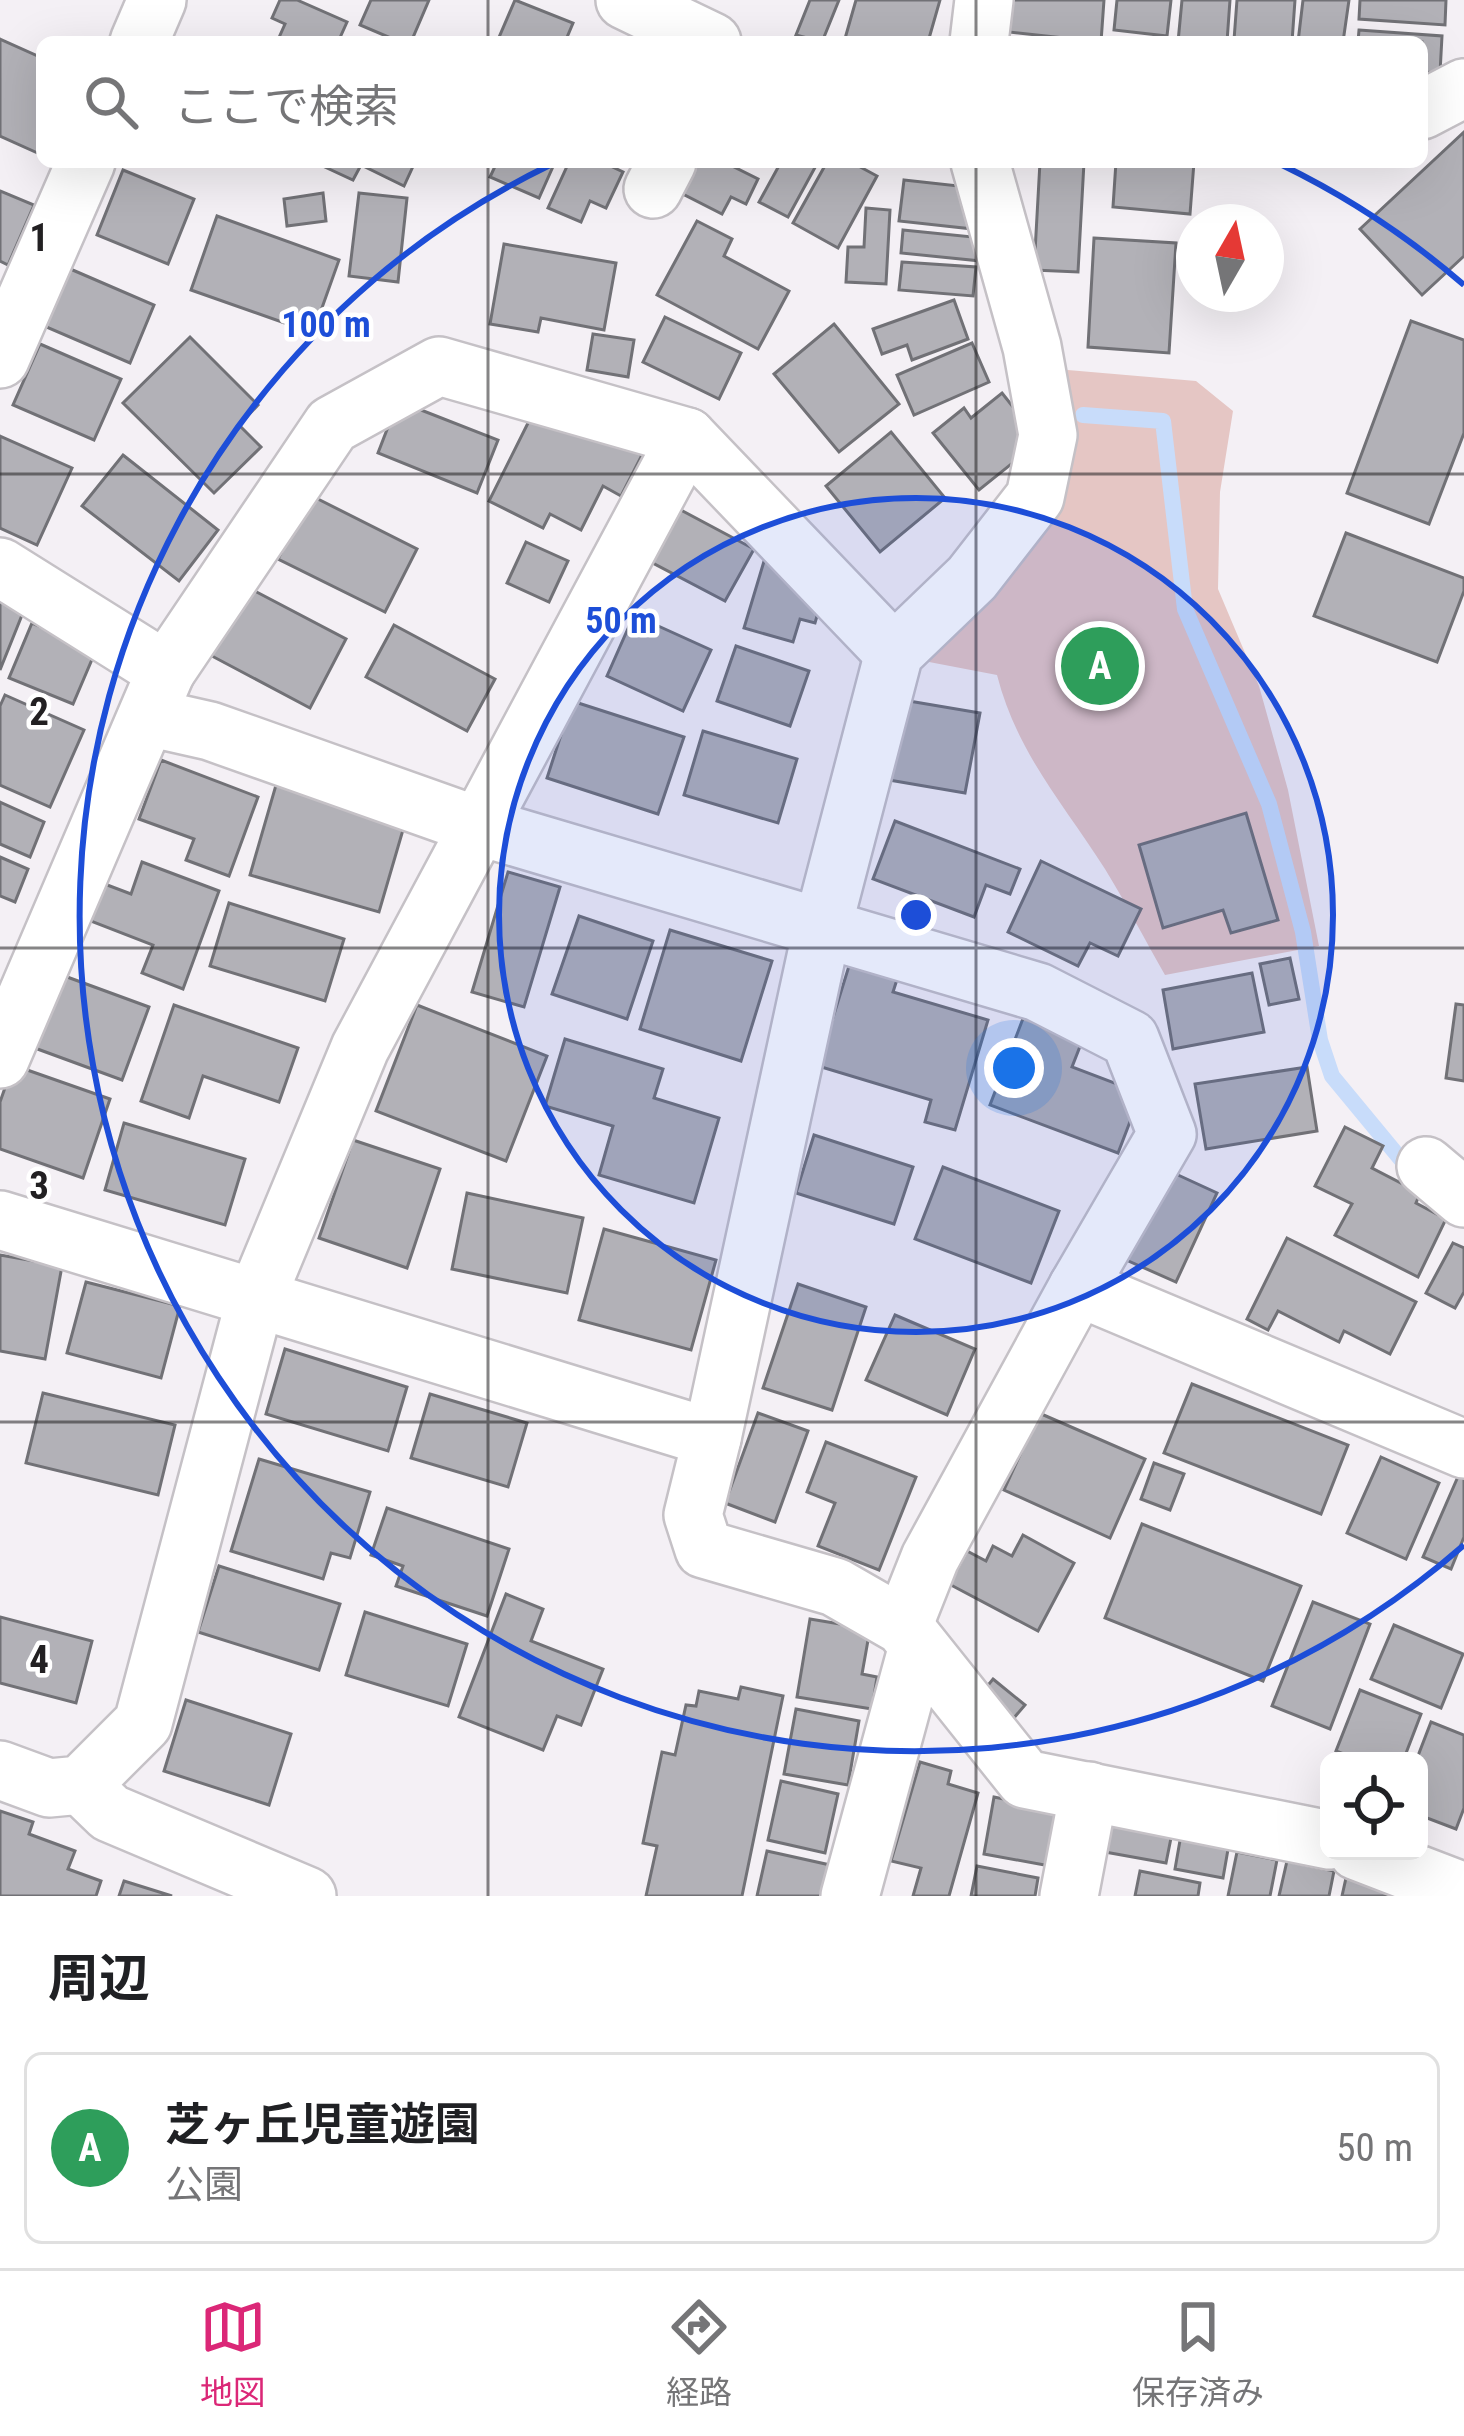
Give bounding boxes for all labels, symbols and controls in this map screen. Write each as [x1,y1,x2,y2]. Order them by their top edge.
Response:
search box [36,36,1428,168]
icon: search [78,69,144,135]
text: ここで検索 [174,80,399,133]
north arrow [1176,204,1284,312]
text: 1 [29,215,49,261]
text: 100 m [281,304,371,346]
text: 50 m [585,600,657,642]
pin: A [1061,621,1139,711]
text: 2 [29,689,49,735]
centre of rings [895,894,937,936]
your location [984,1038,1044,1098]
text: 3 [29,1163,49,1209]
text: 4 [29,1637,49,1683]
map controls [1320,1752,1428,1860]
button: locate [1320,1752,1428,1860]
text: 周辺 [48,1949,150,2008]
text: 芝ヶ丘児童遊園 [165,2098,480,2151]
text: A [78,2125,102,2171]
text: 50 m [1336,2125,1413,2171]
text: 公園 [165,2162,243,2208]
tab: 地図 [200,2294,266,2414]
tab: 経路 [666,2294,732,2414]
tab: 保存済み [1132,2294,1264,2414]

